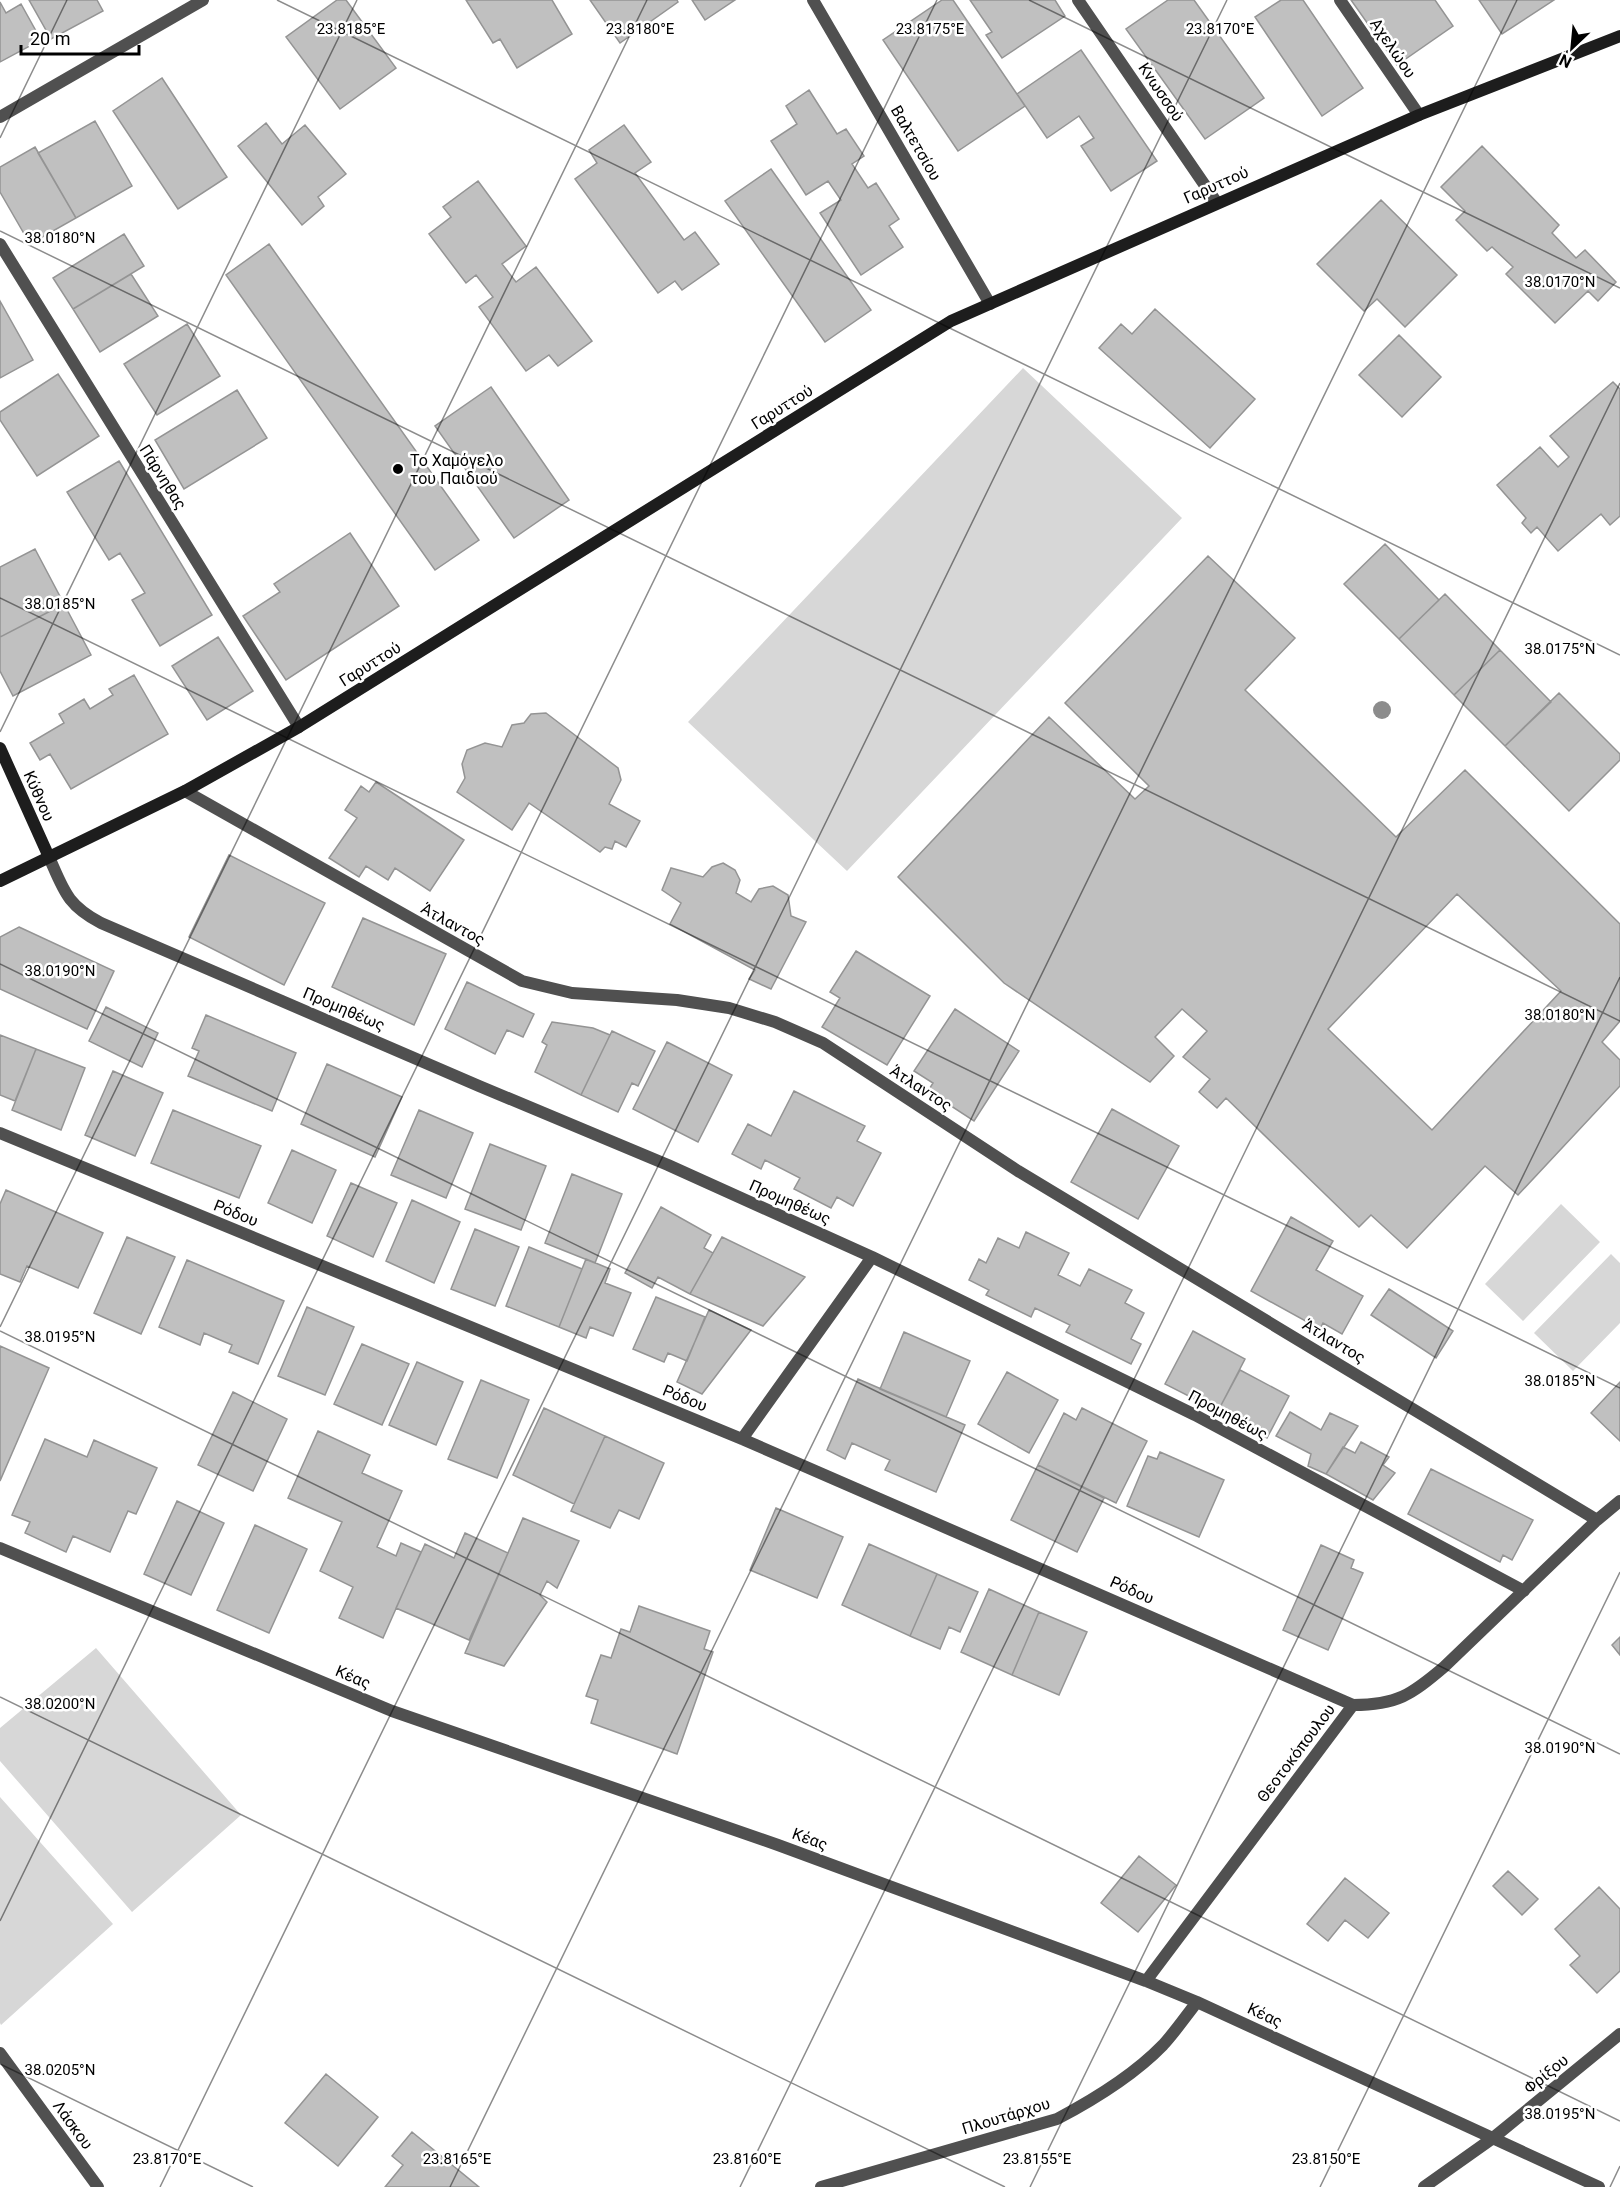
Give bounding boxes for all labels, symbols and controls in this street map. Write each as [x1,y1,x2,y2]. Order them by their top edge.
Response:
street label: Αχελώου [1366,15,1420,81]
scale bar [21,18,140,56]
north arrow [1542,18,1602,78]
text: 23.8185°E [317,20,386,38]
text: 23.8180°E [606,20,675,38]
text: 23.8175°E [896,20,965,38]
text: 23.8170°E [1186,20,1255,38]
text: 20 m [30,28,70,49]
text: N [1556,50,1575,72]
street label: Κνωσσού [1134,59,1188,125]
street label: Βαλτετσίου [887,102,945,184]
street label: Γαρυττού [1181,162,1251,208]
text: 38.0180°N [25,229,95,247]
text: 38.0170°N [1525,273,1595,291]
street label: Γαρυττού [748,381,816,433]
street label: Πάρνηθας [136,441,190,513]
place label: Το Χαμόγελο του Παιδιού [410,451,503,488]
marker: Το Χαμόγελο του Παιδιού [391,462,405,476]
text: 38.0185°N [25,595,95,613]
street label: Γαρυττού [336,638,404,690]
text: 38.0175°N [1525,640,1595,658]
street label: Κύθνου [20,768,58,824]
street label: Άτλαντος [418,899,488,949]
text: 38.0190°N [25,962,95,980]
street label: Προμηθέως [300,983,388,1035]
text: 38.0180°N [1525,1006,1595,1024]
street label: Άτλαντος [886,1061,956,1115]
street label: Προμηθέως [746,1176,834,1228]
street label: Ρόδου [211,1196,261,1230]
street label: Άτλαντος [1299,1315,1369,1367]
text: 38.0195°N [25,1328,95,1346]
text: 38.0185°N [1525,1372,1595,1390]
street label: Ρόδου [660,1381,710,1415]
street label: Προμηθέως [1185,1386,1271,1444]
street label: Ρόδου [1107,1572,1157,1608]
street label: Κέας [333,1661,373,1693]
text: 38.0200°N [25,1695,95,1713]
street label: Θεοτοκόπουλου [1253,1700,1339,1806]
text: 38.0190°N [1525,1739,1595,1757]
street label: Κέας [790,1824,830,1854]
street label: Κέας [1245,1999,1285,2031]
street label: Φρίξου [1520,2050,1572,2098]
text: 38.0205°N [25,2061,95,2079]
street label: Πλουτάρχου [960,2094,1052,2138]
street label: Λάσκου [49,2097,97,2153]
text: 38.0195°N [1525,2105,1595,2123]
text: 23.8170°E [133,2150,202,2168]
text: 23.8165°E [423,2150,492,2168]
text: 23.8160°E [713,2150,782,2168]
text: 23.8155°E [1003,2150,1072,2168]
text: 23.8150°E [1292,2150,1361,2168]

